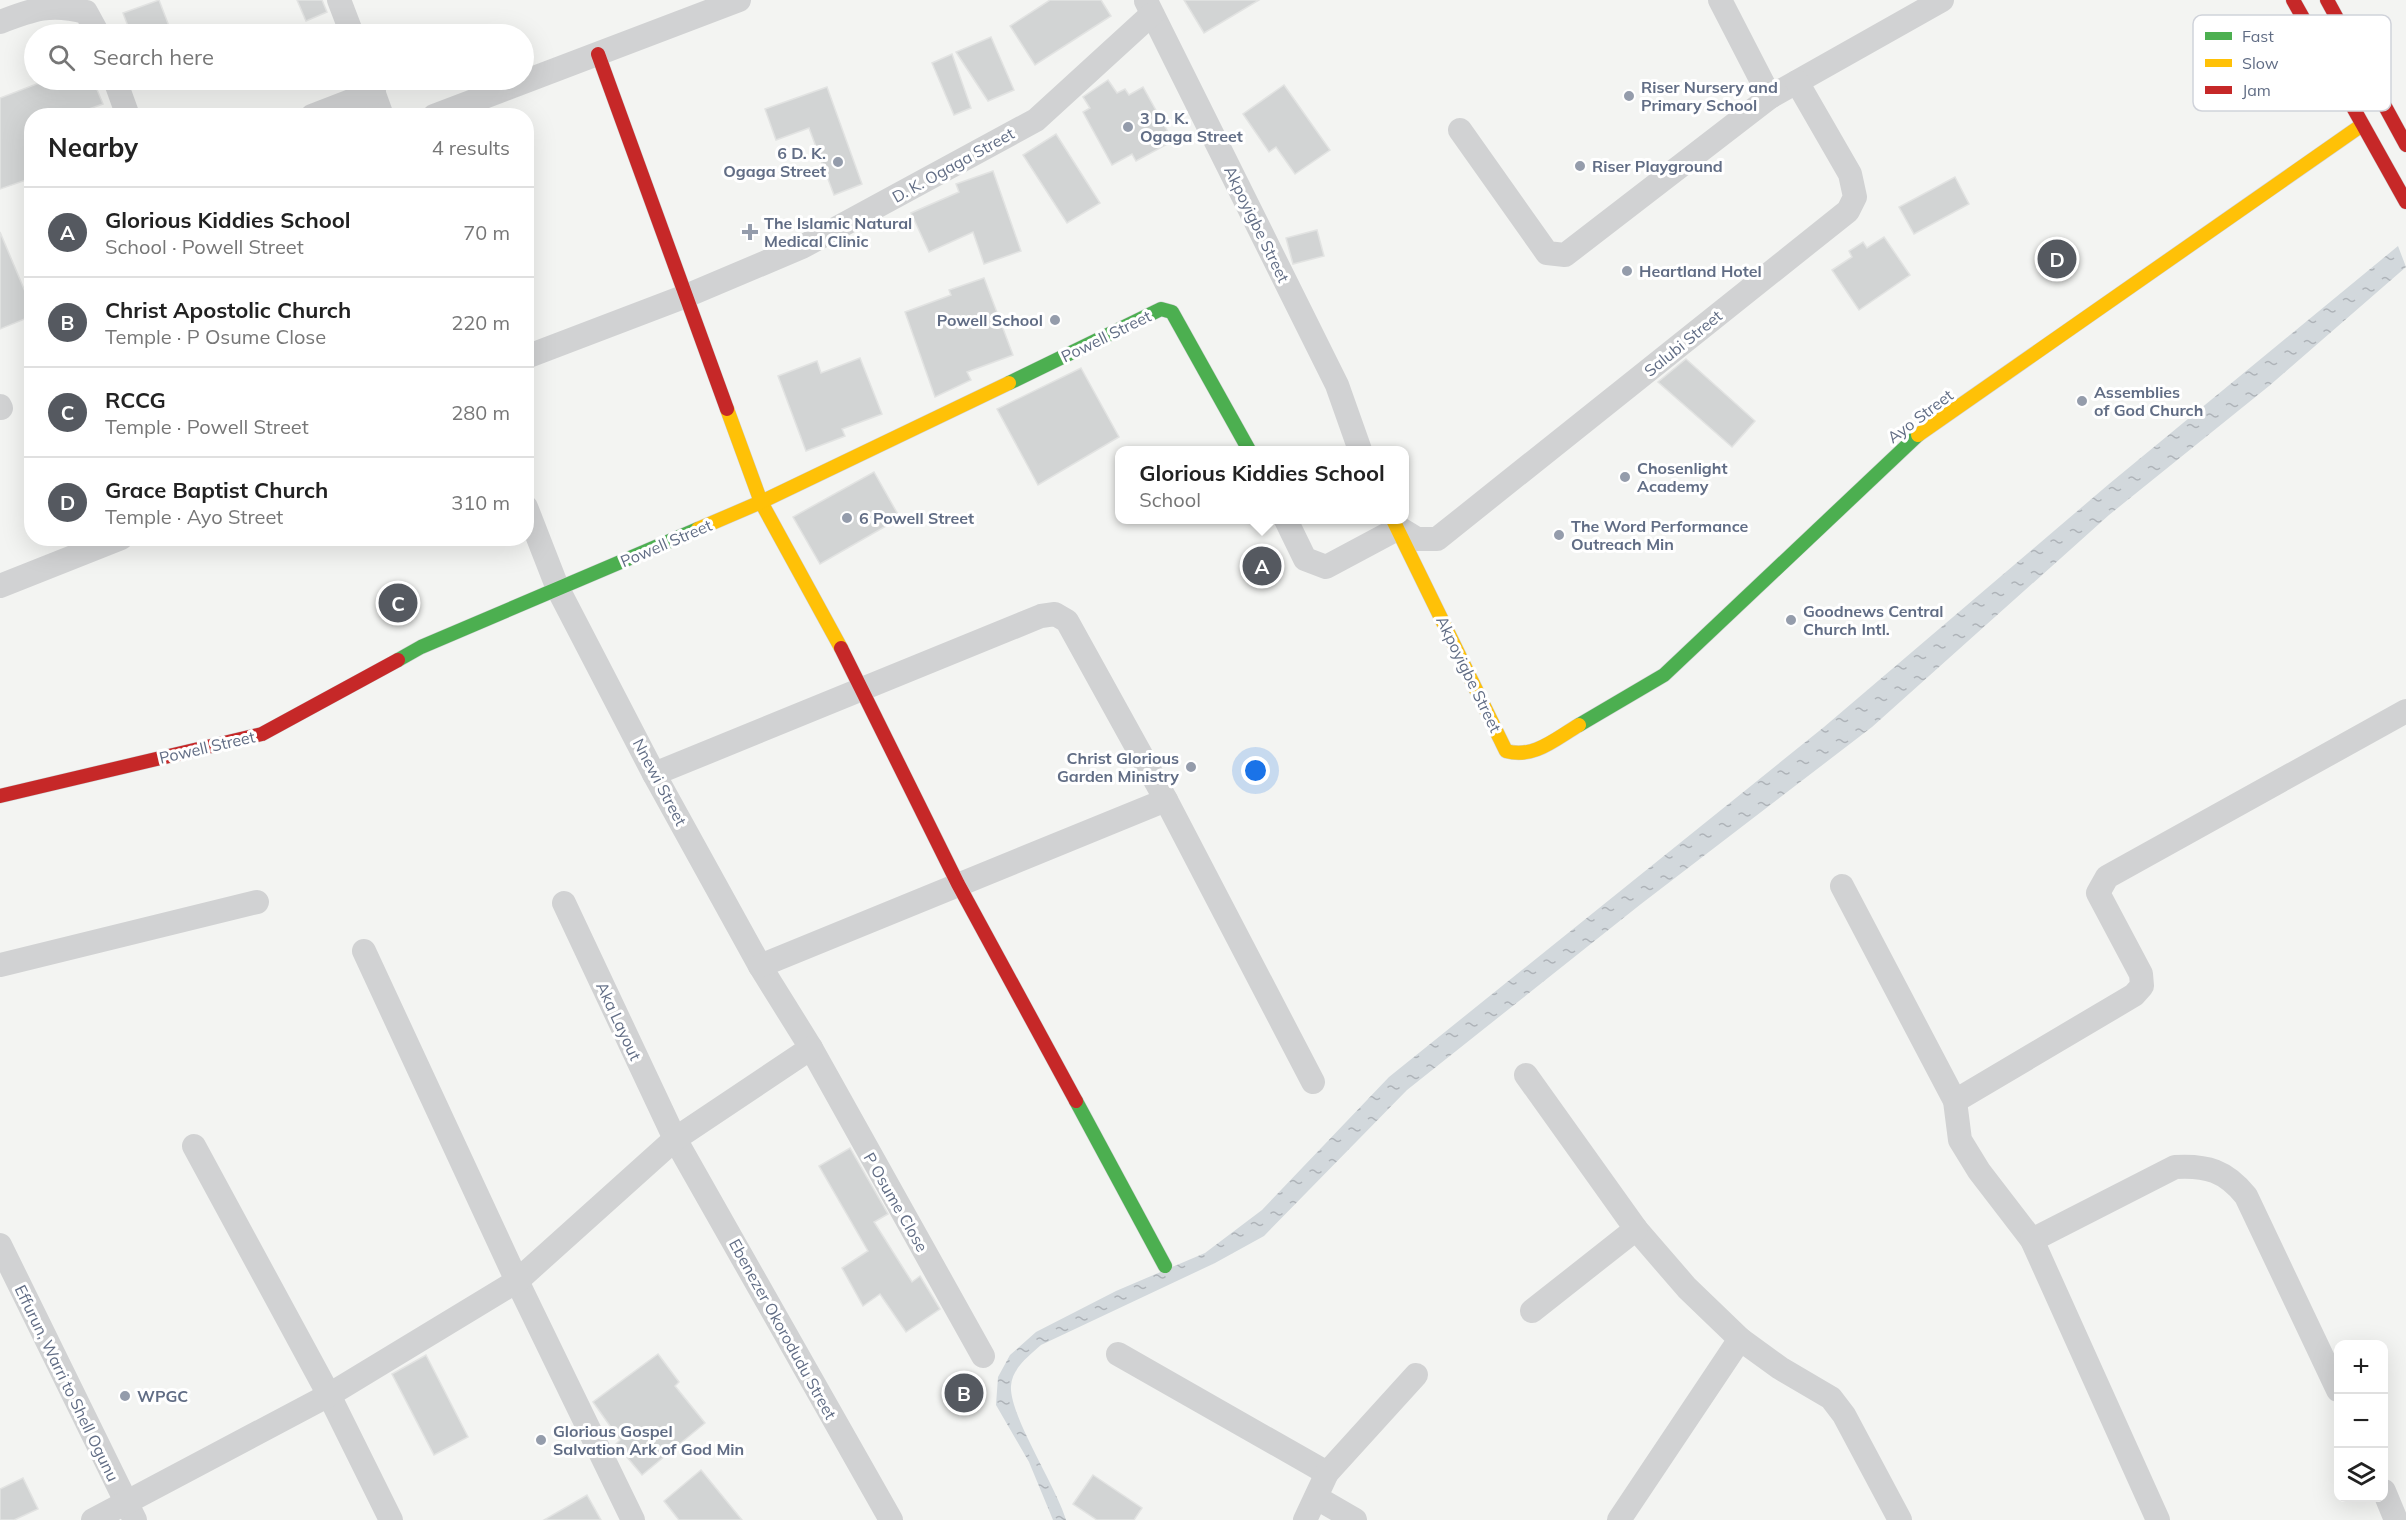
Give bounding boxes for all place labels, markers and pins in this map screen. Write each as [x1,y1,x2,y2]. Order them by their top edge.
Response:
place label: Riser Nursery and Primary School [1641,77,1778,115]
marker: Riser Nursery and Primary School [1622,89,1636,103]
place label: 3 D. K. Ogaga Street [1140,108,1243,146]
marker: 3 D. K. Ogaga Street [1121,120,1135,134]
place label: 6 D. K. Ogaga Street [723,143,826,181]
marker: 6 D. K. Ogaga Street [831,155,845,169]
place label: Riser Playground [1592,156,1723,176]
marker: Riser Playground [1573,159,1587,173]
place label: The Islamic Natural Medical Clinic [764,213,912,251]
marker: The Islamic Natural Medical Clinic [741,223,759,241]
pin: D [2038,236,2076,282]
place label: Heartland Hotel [1639,261,1762,281]
marker: Heartland Hotel [1620,264,1634,278]
place label: Powell School [937,310,1043,330]
marker: Powell School [1048,313,1062,327]
place label: Assemblies of God Church [2094,382,2203,420]
marker: Assemblies of God Church [2075,394,2089,408]
place label: Chosenlight Academy [1637,458,1728,496]
marker: Chosenlight Academy [1618,470,1632,484]
place label: 6 Powell Street [859,508,974,528]
marker: 6 Powell Street [840,511,854,525]
place label: The Word Performance Outreach Min [1571,516,1749,554]
marker: The Word Performance Outreach Min [1552,528,1566,542]
pin: A [1242,544,1282,588]
pin: C [378,580,418,626]
place label: Goodnews Central Church Intl. [1803,601,1944,639]
marker: Goodnews Central Church Intl. [1784,613,1798,627]
place label: Christ Glorious Garden Ministry [1057,748,1179,786]
marker: Christ Glorious Garden Ministry [1184,760,1198,774]
pin: B [944,1370,984,1416]
place label: WPGC [137,1386,188,1406]
marker: WPGC [118,1389,132,1403]
place label: Glorious Gospel Salvation Ark of God Min [553,1421,744,1459]
marker: Glorious Gospel Salvation Ark of God Min [534,1433,548,1447]

